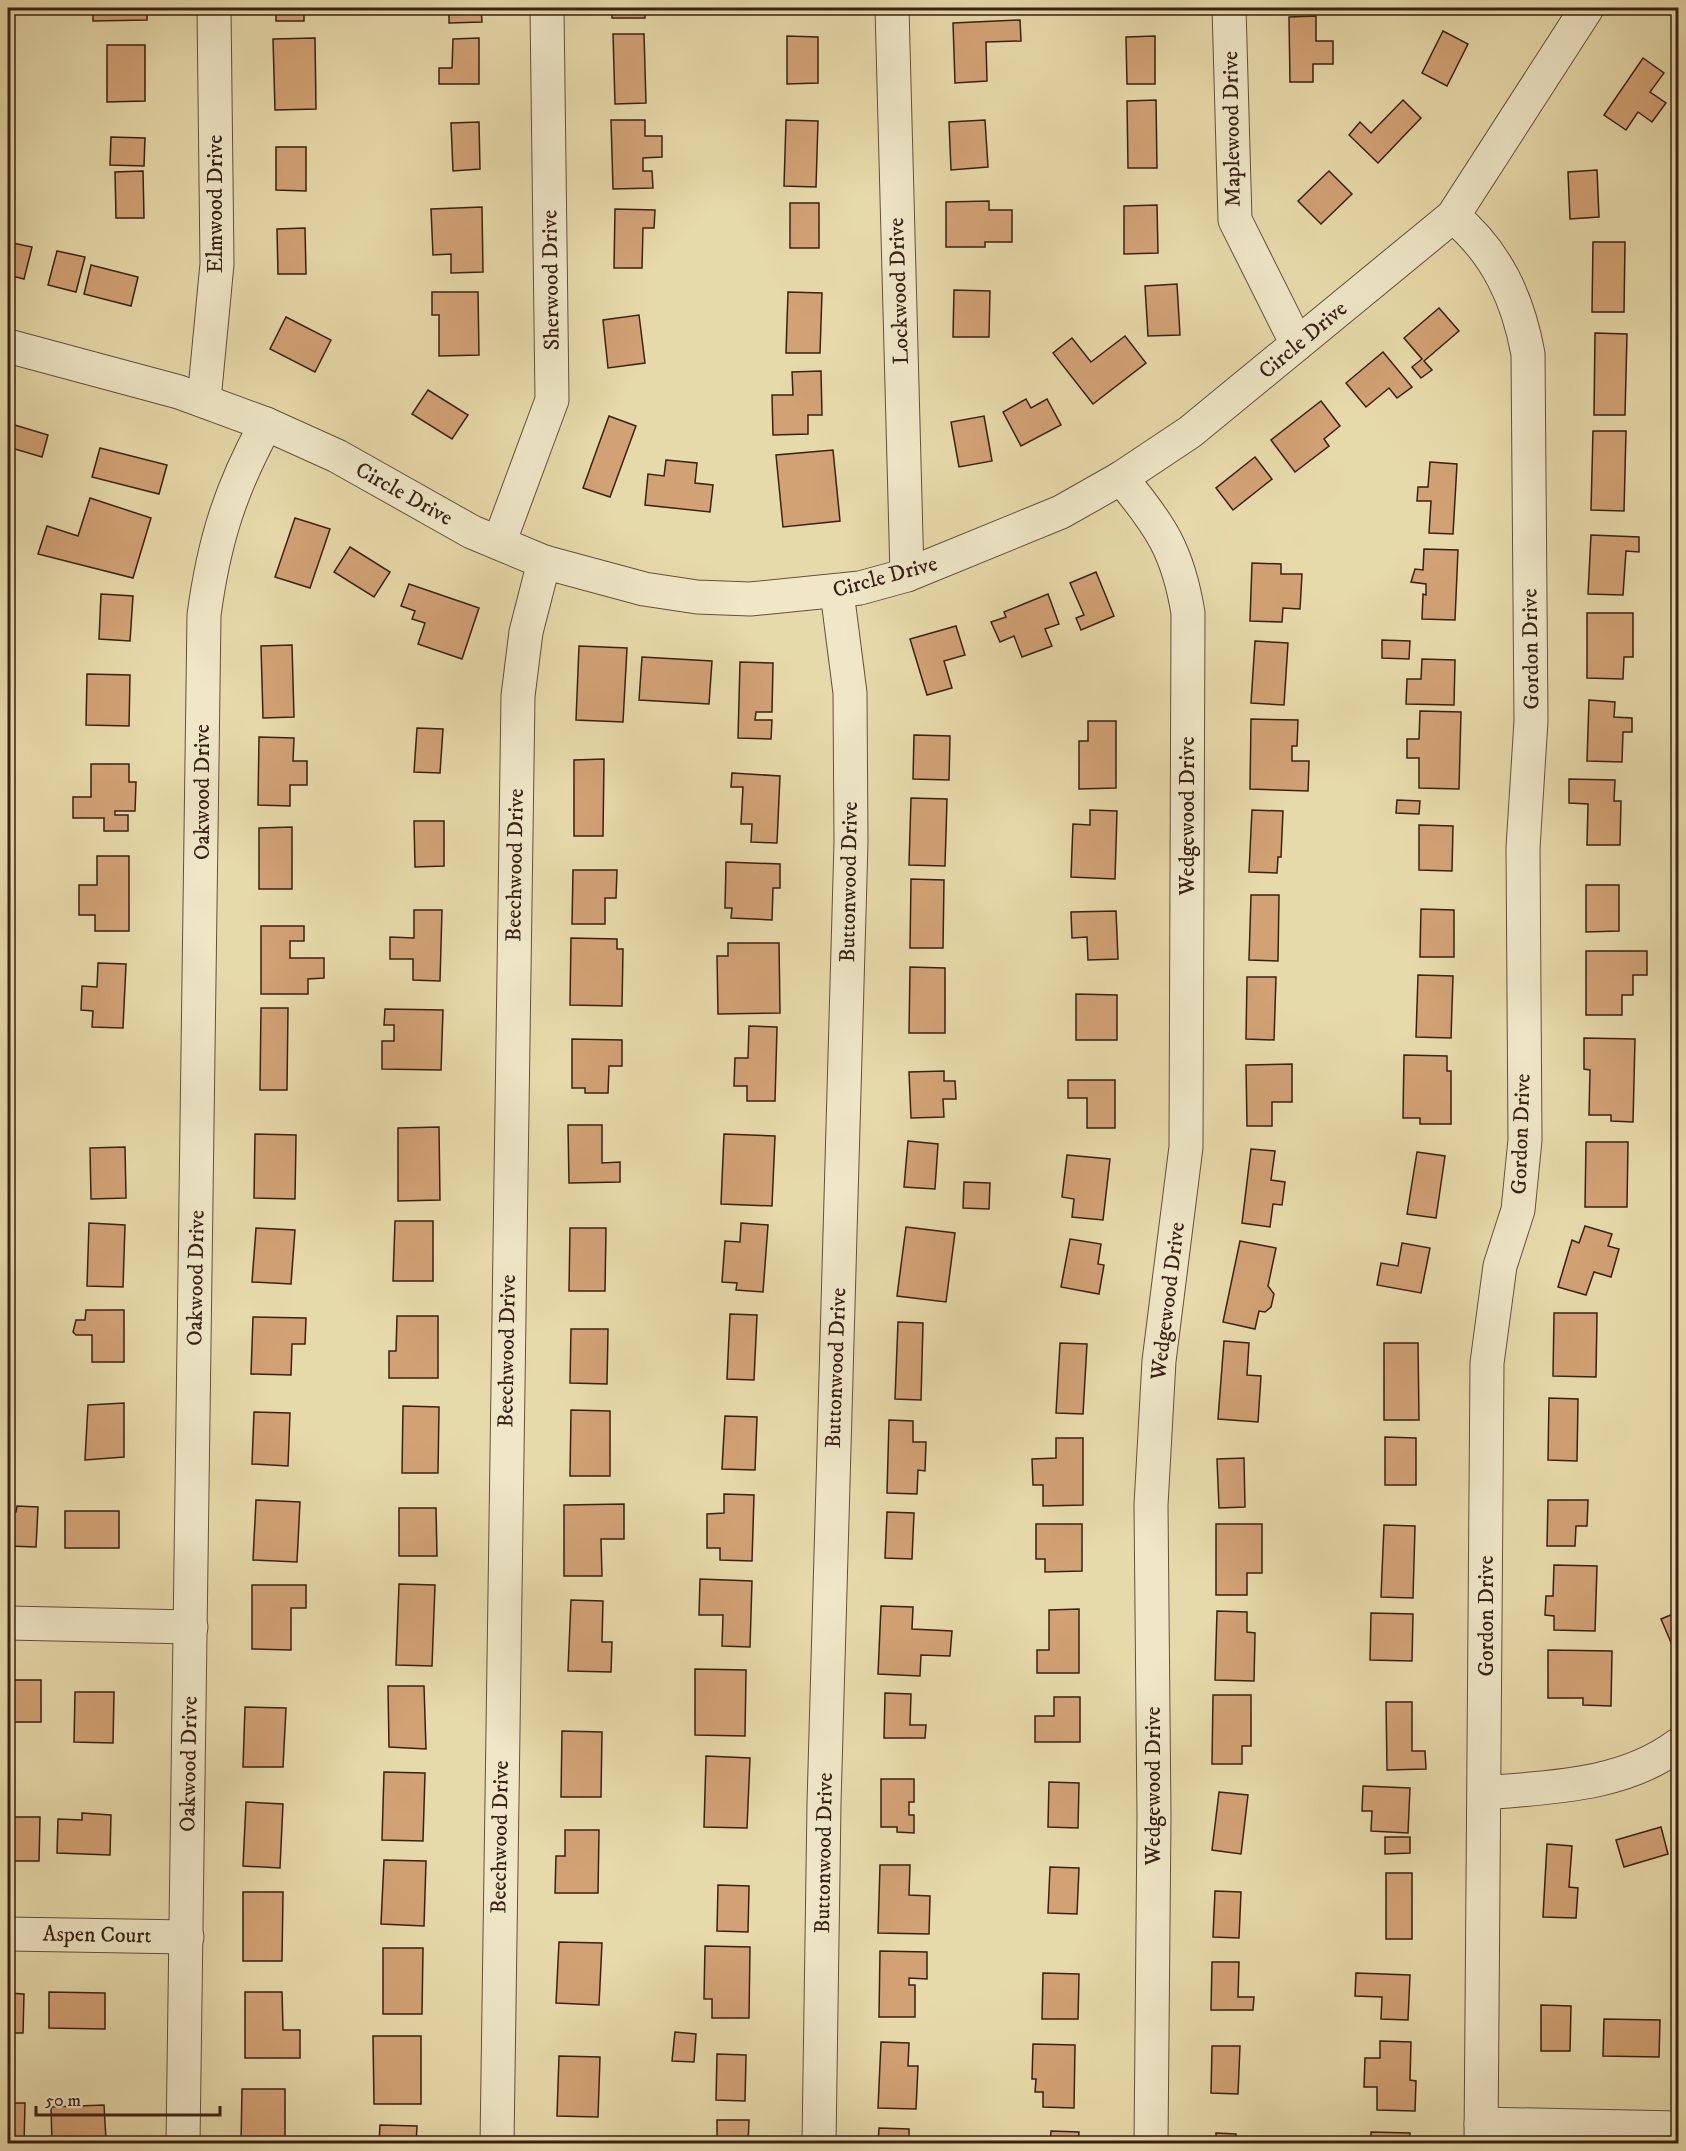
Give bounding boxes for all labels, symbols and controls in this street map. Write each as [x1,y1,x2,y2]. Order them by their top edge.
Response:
street label: Maplewood Drive [1217,51,1247,207]
street label: Elmwood Drive [202,135,229,273]
street label: Sherwood Drive [536,209,566,351]
street label: Lockwood Drive [883,217,915,365]
street label: Circle Drive [1253,295,1353,385]
street label: Circle Drive [351,456,457,532]
street label: Circle Drive [830,550,940,604]
street label: Gordon Drive [1516,588,1546,710]
street label: Oakwood Drive [189,724,216,860]
street label: Wedgewood Drive [1174,736,1201,897]
street label: Beechwood Drive [500,788,530,942]
street label: Buttonwood Drive [834,801,864,963]
street label: Gordon Drive [1505,1073,1537,1195]
street label: Oakwood Drive [181,1210,211,1346]
street label: Wedgewood Drive [1145,1220,1191,1383]
street label: Beechwood Drive [492,1274,522,1428]
street label: Buttonwood Drive [820,1287,852,1449]
street label: Gordon Drive [1473,1556,1500,1677]
street label: Oakwood Drive [174,1696,204,1832]
street label: Wedgewood Drive [1140,1706,1167,1867]
street label: Beechwood Drive [485,1760,515,1914]
street label: Buttonwood Drive [809,1772,839,1934]
street label: Aspen Court [42,1921,152,1949]
scale bar [36,2079,220,2117]
text: 50 m [45,2090,81,2112]

